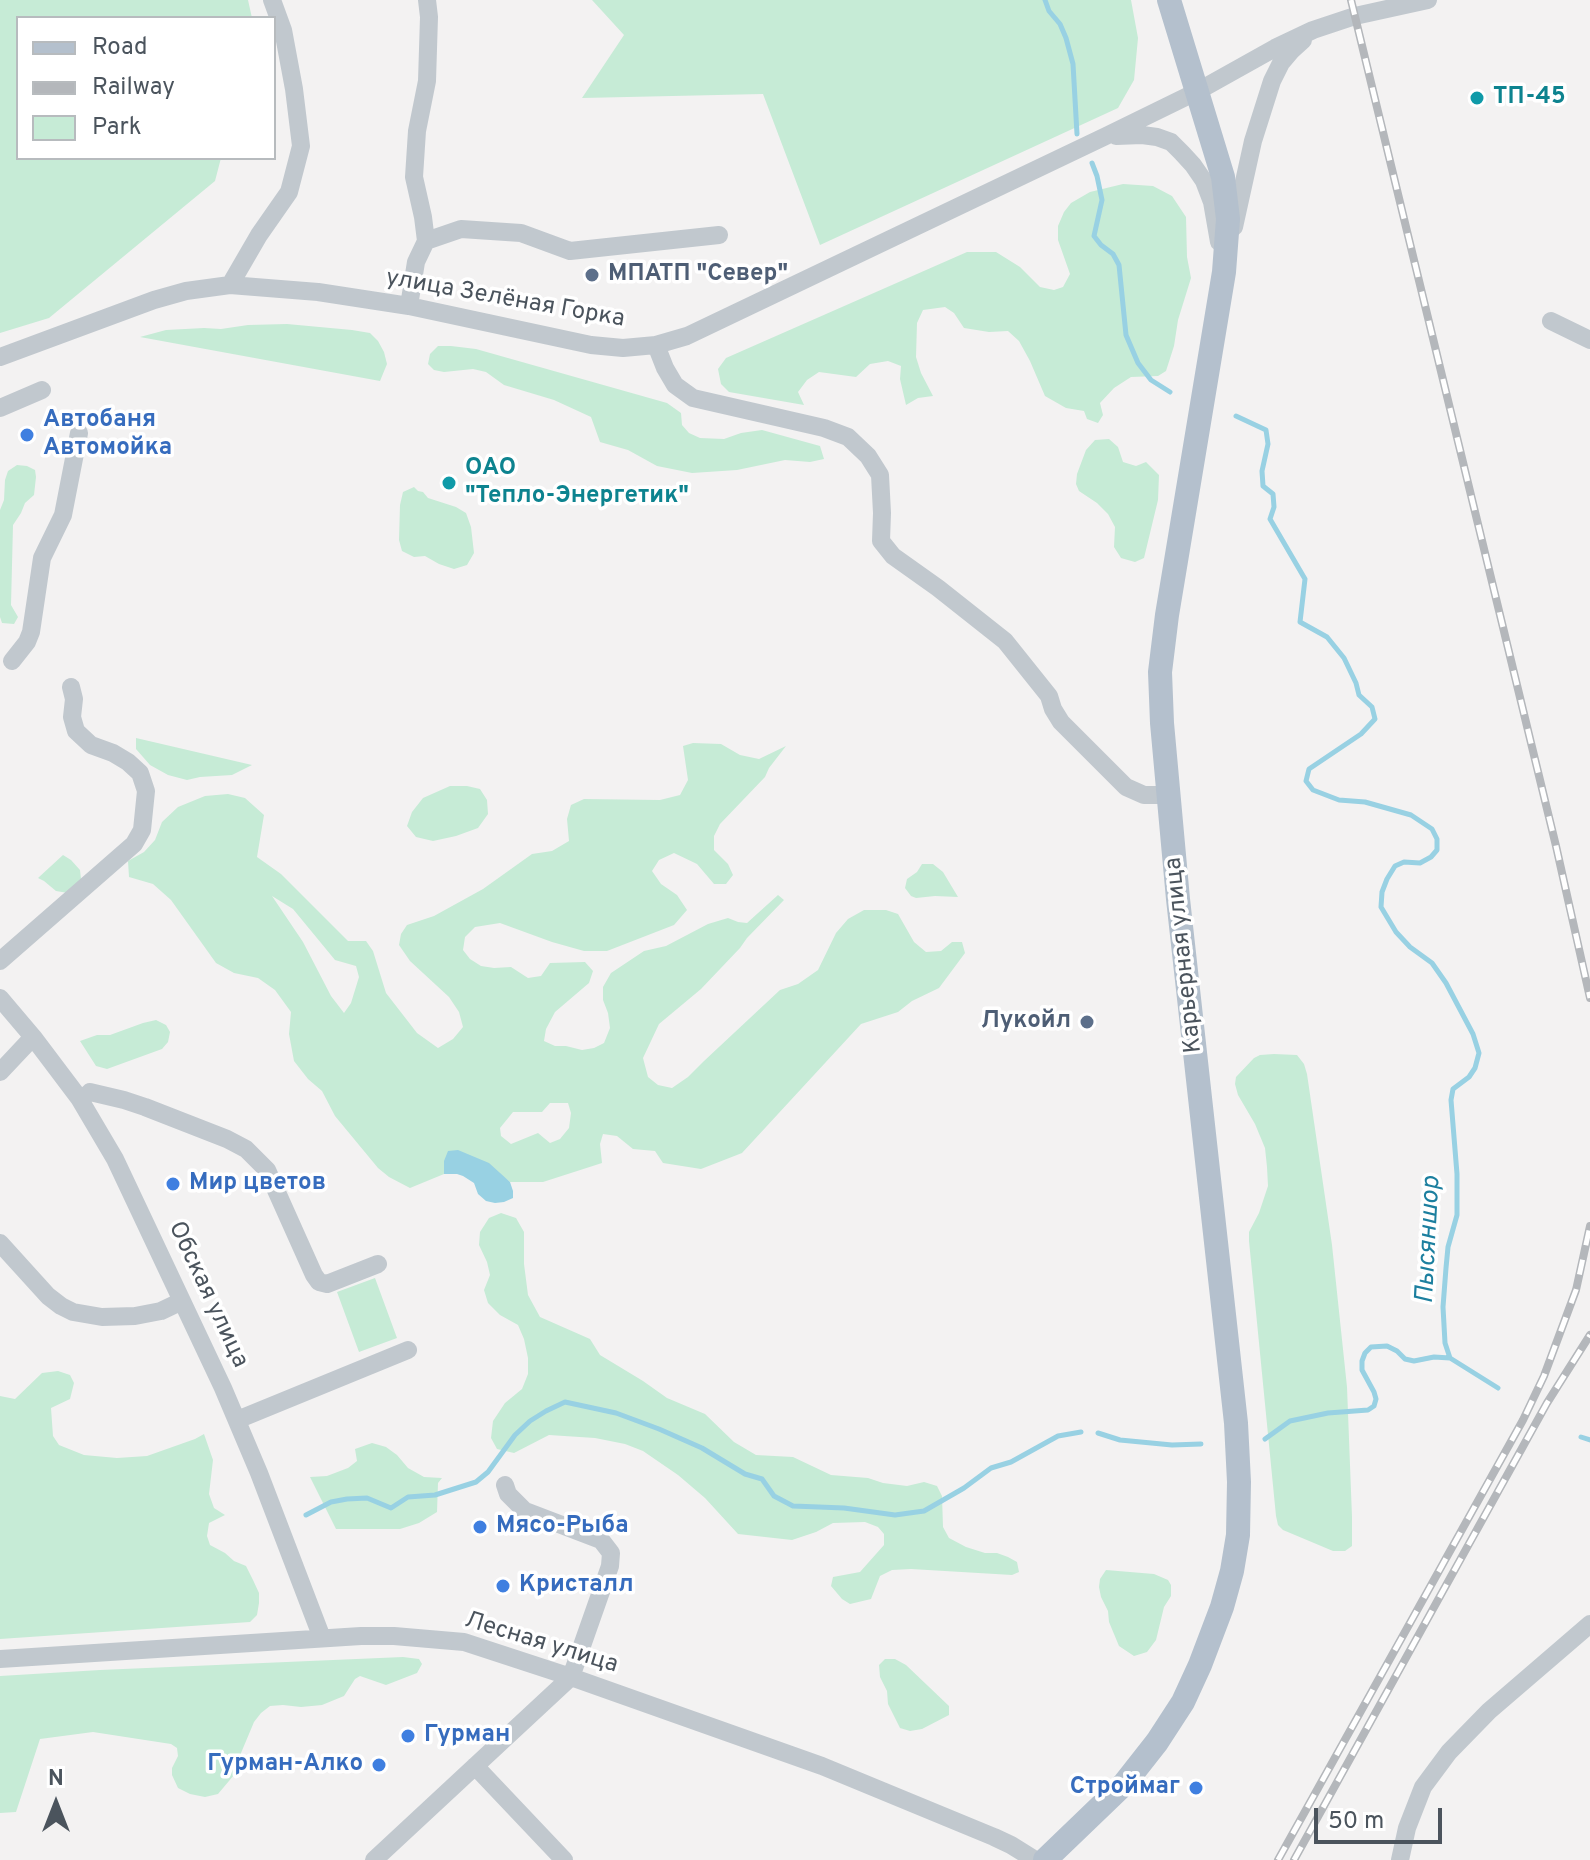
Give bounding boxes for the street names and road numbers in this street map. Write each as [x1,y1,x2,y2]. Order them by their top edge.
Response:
street label: улица Зелёная Горка [383,265,627,335]
street label: Карьерная улица [1160,856,1210,1054]
street label: Обская улица [161,1217,253,1373]
street label: Лесная улица [461,1607,621,1681]

